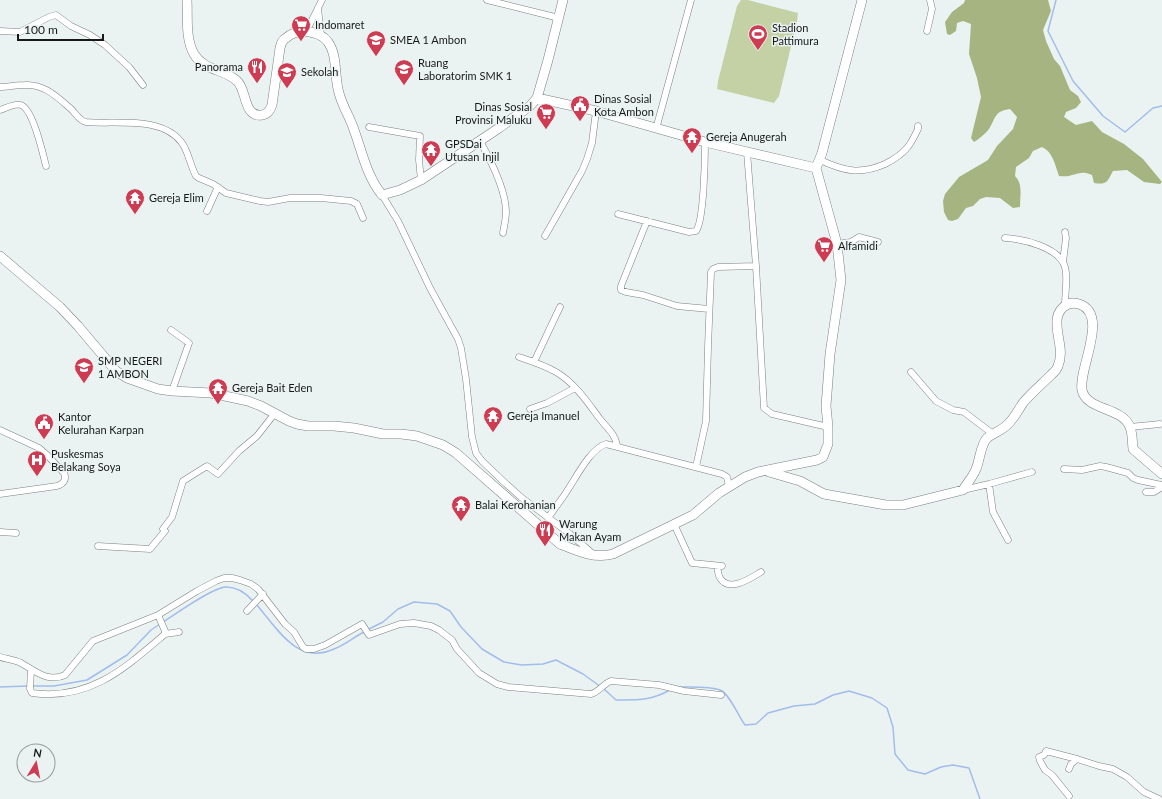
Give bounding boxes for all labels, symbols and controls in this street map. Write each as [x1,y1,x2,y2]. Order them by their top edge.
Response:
supermarket icon: Indomaret [290,14,312,42]
scale bar [18,16,103,42]
place label: Indomaret [315,18,365,31]
place label: Stadion Pattimura [772,21,819,47]
text: 100 m [24,22,58,37]
sports icon: Stadion Pattimura [747,23,769,51]
school or university icon: SMEA 1 Ambon [365,29,387,57]
place label: SMEA 1 Ambon [390,33,466,46]
restaurant icon: Panorama [246,56,268,84]
place label: Ruang Laboratorim SMK 1 [418,56,512,82]
school or university icon: Ruang Laboratorim SMK 1 [393,58,415,86]
place label: Panorama [195,60,243,73]
school or university icon: Sekolah [276,61,298,89]
place label: Sekolah [301,65,338,78]
place label: Dinas Sosial Kota Ambon [594,92,654,118]
public building icon: Dinas Sosial Kota Ambon [569,94,591,122]
place label: Dinas Sosial Provinsi Maluku [455,100,532,126]
supermarket icon: Dinas Sosial Provinsi Maluku [535,102,557,130]
temple icon: Gereja Anugerah [681,126,703,154]
place label: Gereja Anugerah [706,130,787,143]
place label: GPSDai Utusan Injil [445,137,499,163]
temple icon: GPSDai Utusan Injil [420,139,442,167]
temple icon: Gereja Elim [124,187,146,215]
place label: Gereja Elim [149,191,204,204]
supermarket icon: Alfamidi [813,235,835,263]
place label: Alfamidi [838,239,878,252]
place label: SMP NEGERI 1 AMBON [98,354,162,380]
school or university icon: SMP NEGERI 1 AMBON [73,356,95,384]
temple icon: Gereja Bait Eden [207,377,229,405]
place label: Gereja Bait Eden [232,381,312,394]
temple icon: Gereja Imanuel [482,405,504,433]
place label: Gereja Imanuel [507,409,579,422]
place label: Kantor Kelurahan Karpan [58,410,144,436]
public building icon: Kantor Kelurahan Karpan [33,412,55,440]
place label: Puskesmas Belakang Soya [51,447,121,473]
hospital icon: Puskesmas Belakang Soya [26,449,48,477]
temple icon: Balai Kerohanian [450,494,472,522]
place label: Balai Kerohanian [475,498,556,511]
place label: Warung Makan Ayam [559,517,621,543]
restaurant icon: Warung Makan Ayam [534,519,556,547]
north arrow [16,743,56,783]
text: N [33,746,43,760]

